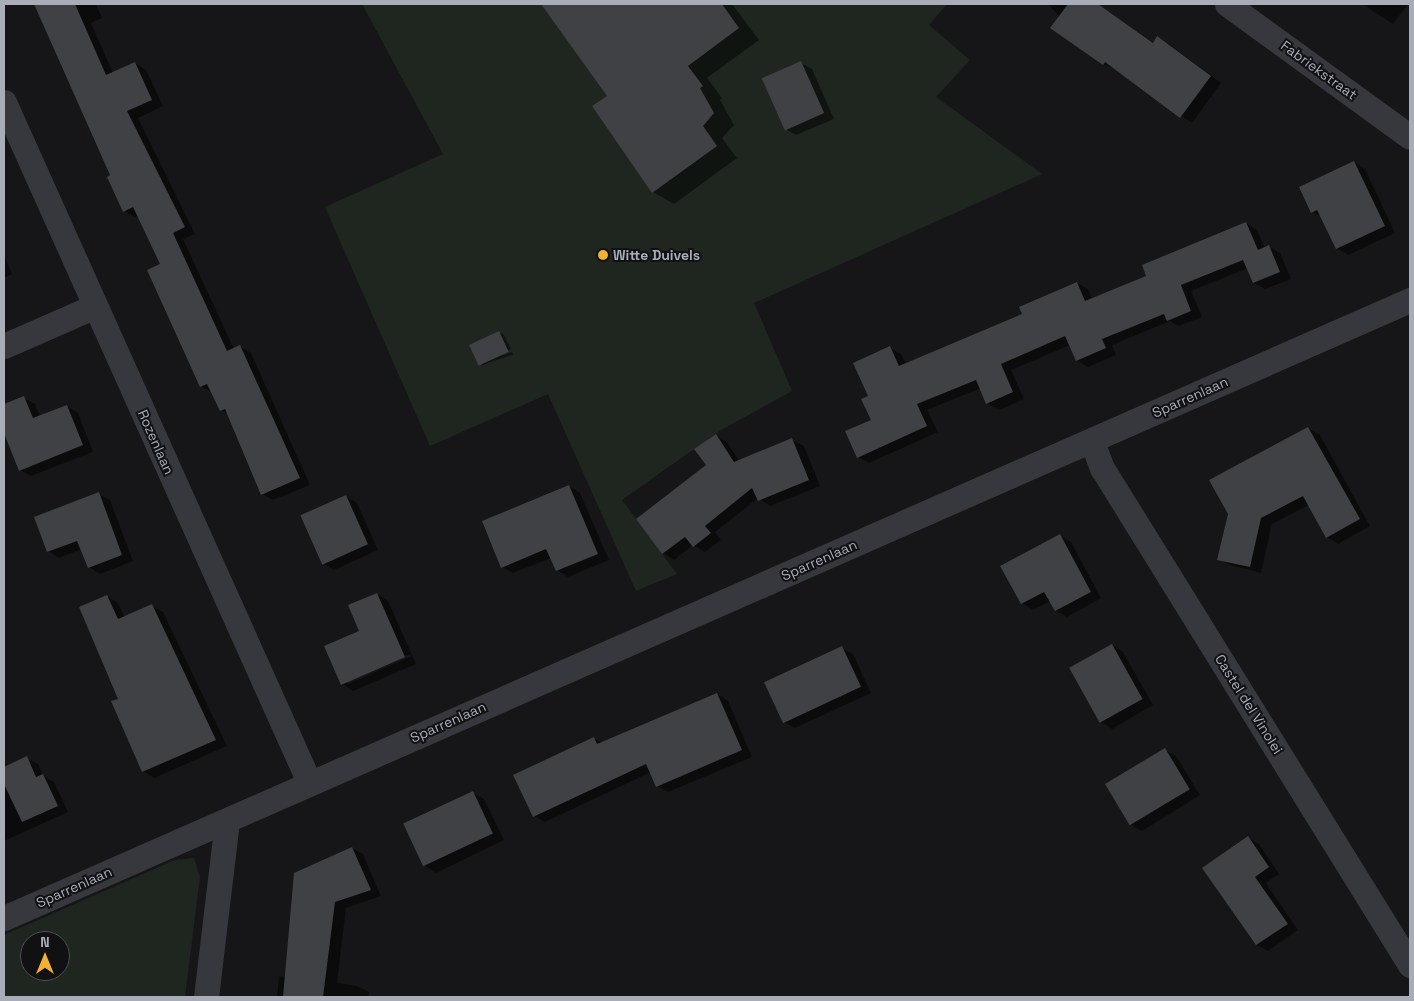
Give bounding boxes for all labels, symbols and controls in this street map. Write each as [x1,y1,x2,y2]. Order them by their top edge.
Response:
street label: Fabriekstraat [1278,37,1360,103]
place label: Witte Duivels [613,247,700,263]
marker: Witte Duivels [597,249,609,261]
street label: Sparrenlaan [1150,373,1230,421]
street label: Rozenlaan [134,407,178,477]
street label: Sparrenlaan [779,536,859,584]
street label: Castel del Vinolei [1212,651,1286,757]
street label: Sparrenlaan [408,698,488,746]
street label: Sparrenlaan [34,863,114,911]
north arrow [20,931,70,981]
text: N [40,933,50,951]

